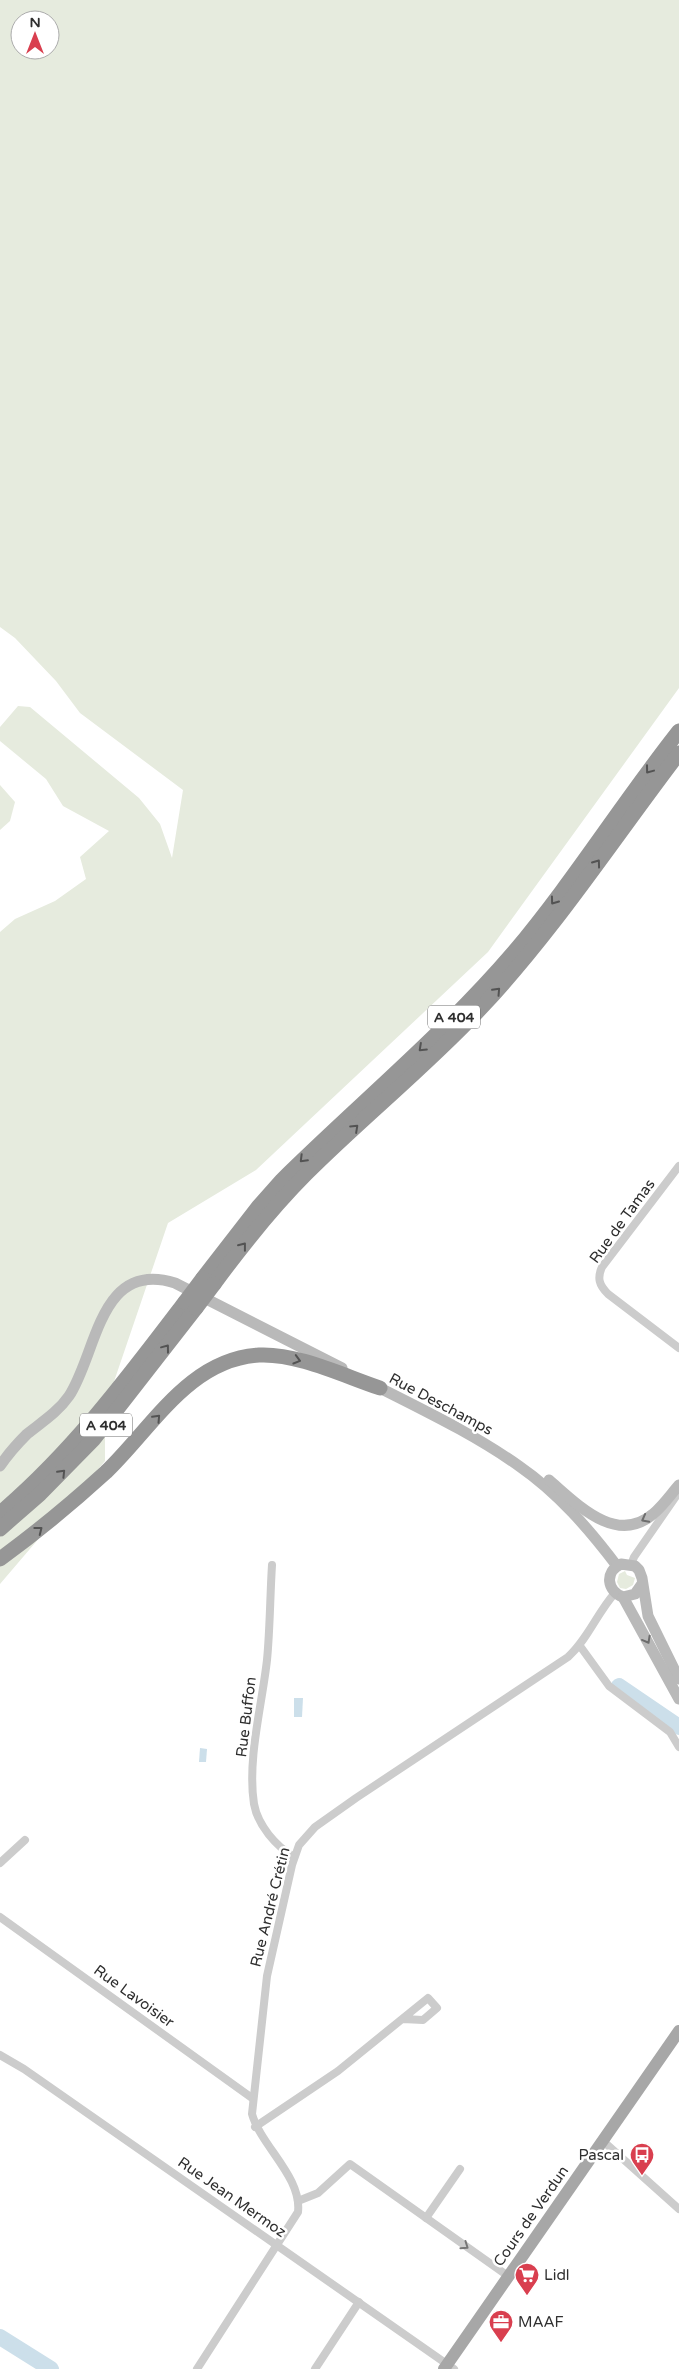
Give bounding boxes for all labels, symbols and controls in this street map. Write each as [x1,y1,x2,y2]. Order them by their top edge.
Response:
north arrow [10,10,60,60]
text: N [29,14,41,31]
one-way arrow [647,764,655,773]
one-way arrow [591,859,600,869]
one-way arrow [551,896,560,905]
one-way arrow [491,988,500,997]
road number: A 404 [428,1006,480,1028]
one-way arrow [419,1042,428,1051]
one-way arrow [349,1125,358,1134]
one-way arrow [300,1153,309,1162]
street label: Rue de Tamas [585,1175,659,1267]
one-way arrow [238,1242,247,1251]
one-way arrow [160,1344,169,1354]
one-way arrow [292,1355,300,1365]
street label: Rue Deschamps [386,1369,496,1439]
road number: A 404 [80,1414,132,1436]
one-way arrow [151,1415,160,1424]
one-way arrow [56,1470,65,1479]
one-way arrow [641,1513,650,1523]
one-way arrow [33,1527,43,1536]
one-way arrow [640,1635,650,1644]
street label: Rue Buffon [232,1676,260,1758]
street label: Rue André Crétin [246,1845,294,1969]
street label: Rue Lavoisier [90,1961,178,2031]
bus stop icon: Pascal [629,2142,655,2176]
place label: Pascal [579,2146,624,2164]
street label: Rue Jean Mermoz [174,2153,290,2241]
street label: Cours de Verdun [490,2162,572,2270]
one-way arrow [460,2240,469,2249]
supermarket icon: Lidl [514,2262,540,2296]
place label: Lidl [544,2266,570,2284]
office icon: MAAF [488,2309,514,2343]
place label: MAAF [518,2313,564,2331]

